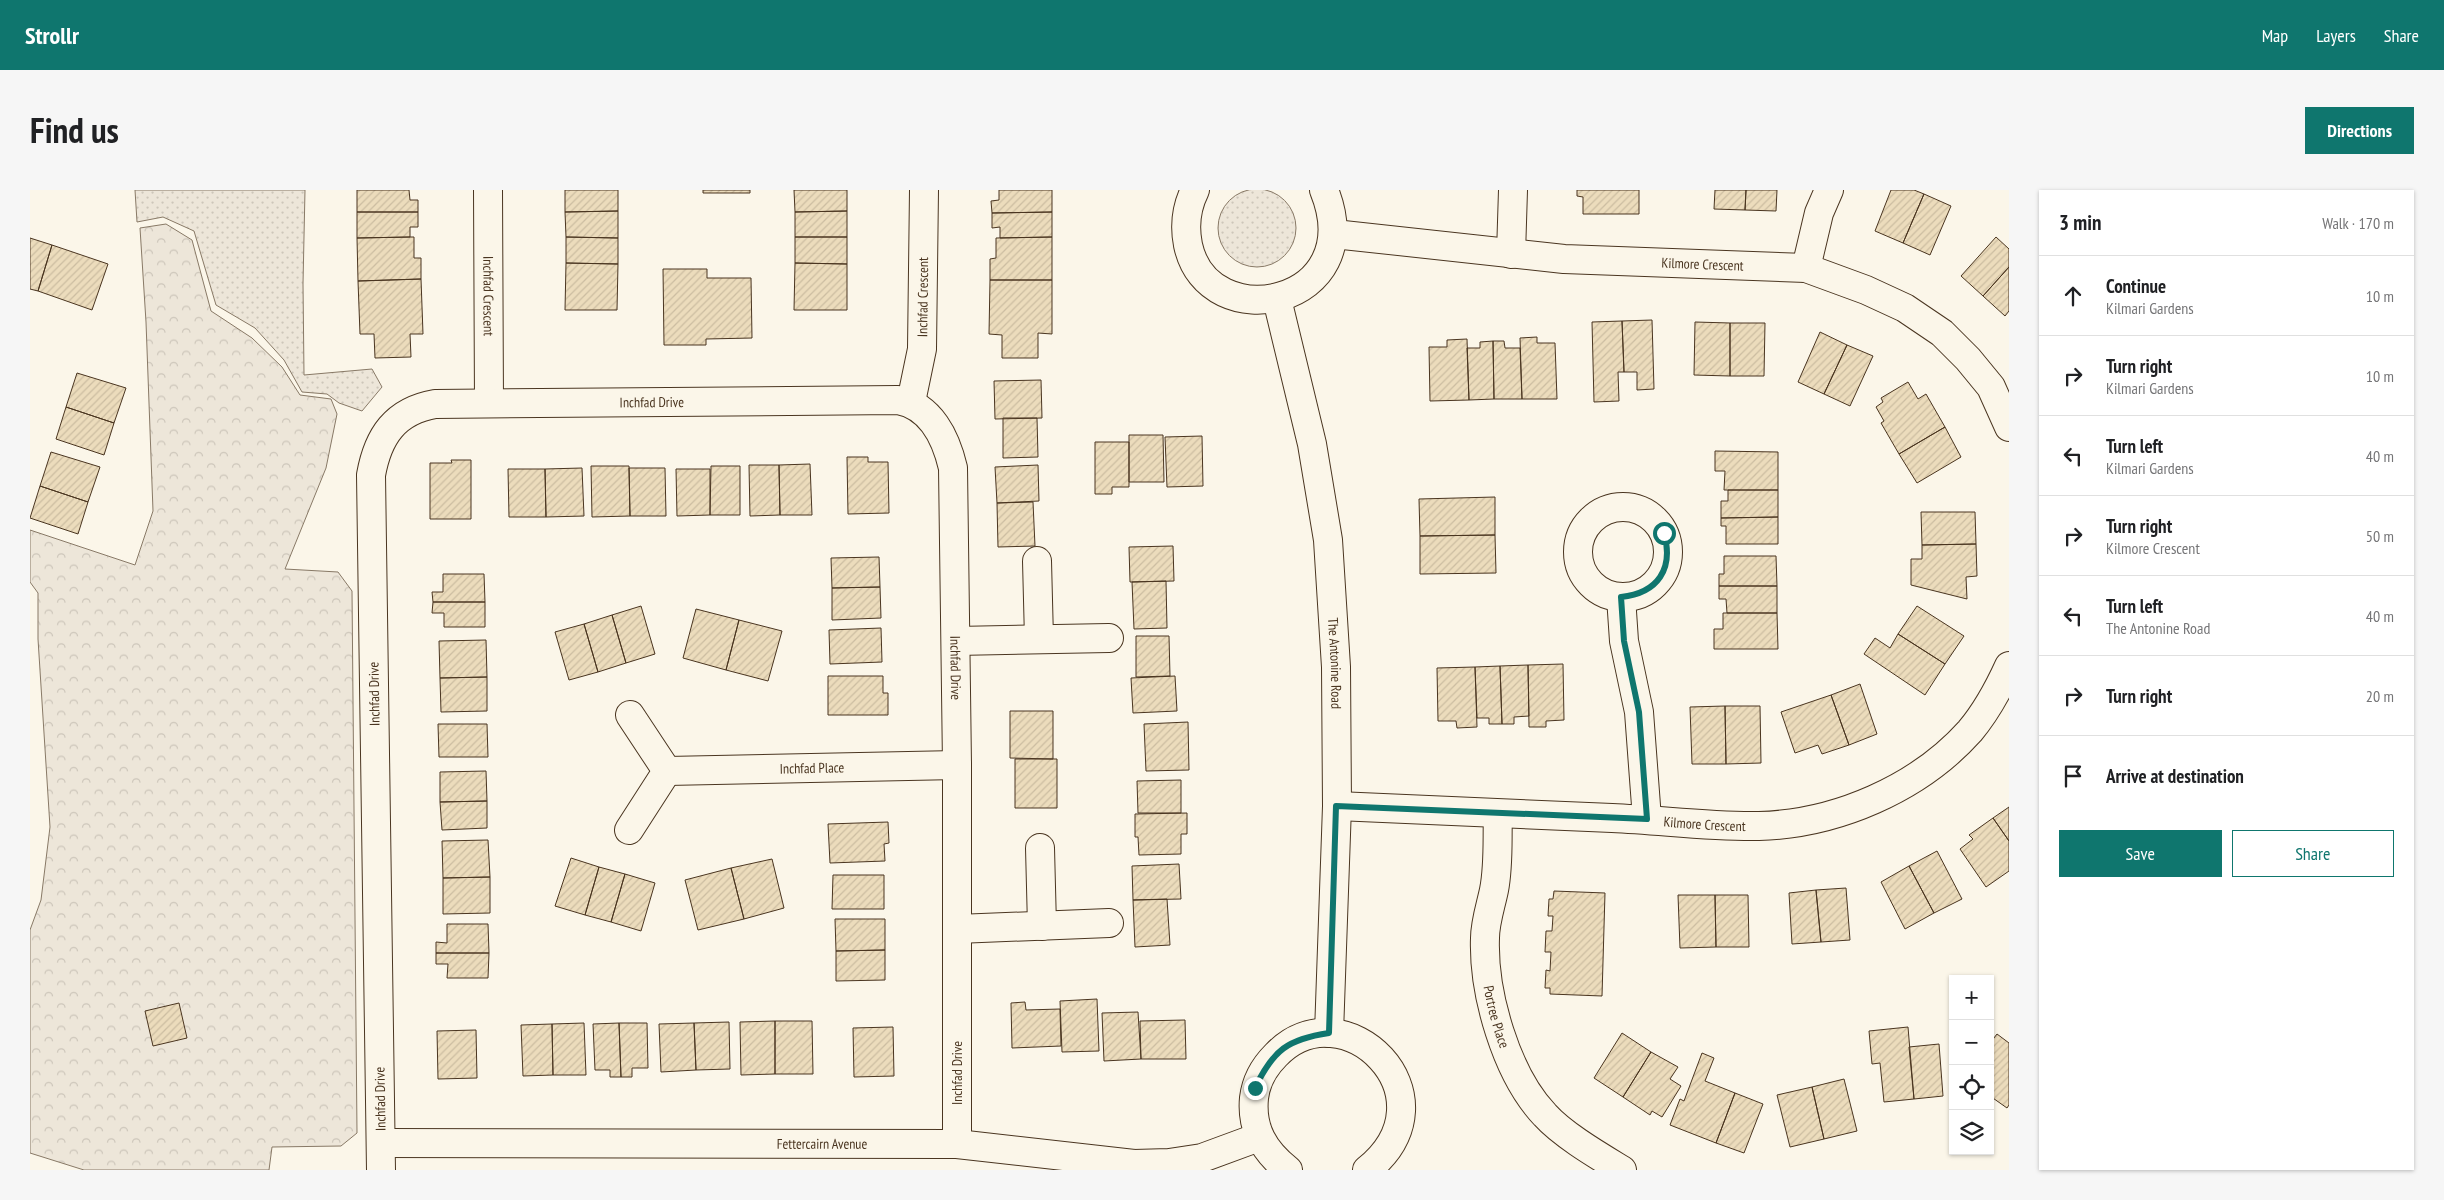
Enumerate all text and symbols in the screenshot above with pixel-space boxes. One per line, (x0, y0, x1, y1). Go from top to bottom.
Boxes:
text: Strollr (25, 20, 79, 51)
text: Map (2262, 24, 2288, 47)
text: Layers (2316, 24, 2356, 47)
text: Share (2384, 24, 2419, 47)
text: Find us (30, 107, 119, 153)
button: Directions (2305, 107, 2414, 154)
text: 3 min (2059, 209, 2101, 236)
text: Walk · 170 m (2322, 213, 2394, 233)
street label: Kilmore Crescent (1661, 254, 1744, 275)
street label: Inchfad Crescent (479, 256, 498, 336)
street label: Inchfad Crescent (913, 257, 932, 337)
text: Continue (2106, 274, 2166, 298)
icon: ahead (2059, 282, 2087, 310)
text: 10 m (2366, 286, 2394, 306)
text: Kilmari Gardens (2106, 298, 2194, 318)
text: Turn right (2106, 354, 2172, 378)
icon: right (2059, 362, 2087, 390)
text: 10 m (2366, 366, 2394, 386)
text: Kilmari Gardens (2106, 378, 2194, 398)
street label: Inchfad Drive (620, 393, 684, 411)
text: Turn left (2106, 434, 2163, 458)
icon: left (2059, 442, 2087, 470)
text: 40 m (2366, 446, 2394, 466)
text: Kilmari Gardens (2106, 458, 2194, 478)
text: Turn right (2106, 514, 2172, 538)
route start (1653, 522, 1676, 545)
icon: right (2059, 522, 2087, 550)
text: 50 m (2366, 526, 2394, 546)
text: Kilmore Crescent (2106, 538, 2200, 558)
text: Turn left (2106, 594, 2163, 618)
icon: left (2059, 602, 2087, 630)
text: 40 m (2366, 606, 2394, 626)
street label: The Antonine Road (1324, 617, 1345, 709)
text: The Antonine Road (2106, 618, 2210, 638)
street label: Inchfad Drive (946, 636, 965, 700)
street label: Inchfad Drive (364, 662, 384, 726)
icon: right (2059, 682, 2087, 710)
text: Turn right (2106, 684, 2172, 708)
text: 20 m (2366, 686, 2394, 706)
street label: Inchfad Place (780, 758, 845, 778)
icon: arrive (2059, 762, 2087, 790)
text: Arrive at destination (2106, 764, 2244, 788)
street label: Kilmore Crescent (1663, 812, 1746, 835)
button: Save (2059, 830, 2222, 877)
button: Share (2232, 830, 2394, 877)
map controls (1949, 975, 1994, 1155)
button: + (1949, 975, 1994, 1020)
street label: Portree Place (1480, 984, 1514, 1051)
button: − (1949, 1020, 1994, 1065)
street label: Inchfad Drive (948, 1041, 966, 1105)
button: locate (1949, 1065, 1994, 1110)
street label: Inchfad Drive (370, 1067, 390, 1131)
route end (1244, 1077, 1267, 1100)
button: layers (1949, 1110, 1994, 1155)
street label: Fettercairn Avenue (777, 1135, 867, 1153)

